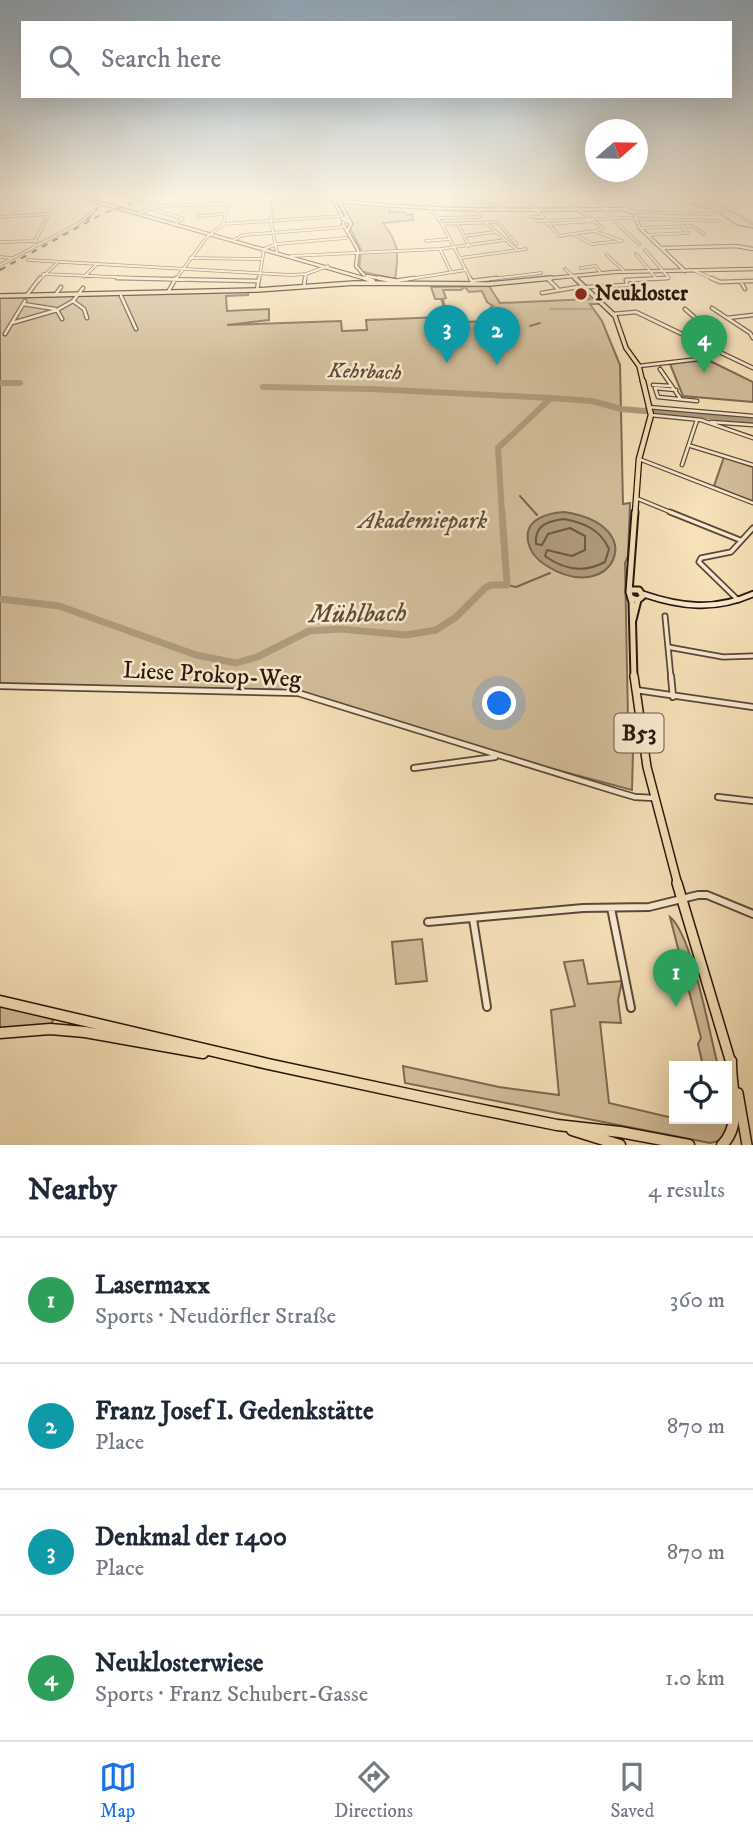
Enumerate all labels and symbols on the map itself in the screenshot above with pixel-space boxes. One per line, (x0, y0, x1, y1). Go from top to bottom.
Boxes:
north arrow (585, 119, 648, 182)
place label: Neukloster (595, 281, 689, 307)
marker: Neukloster (573, 286, 589, 302)
pin: 3 (424, 305, 470, 363)
pin: 2 (474, 307, 520, 365)
pin: 4 (681, 315, 727, 373)
water label: Kehrbach (327, 358, 402, 386)
park label: Akademiepark (356, 506, 487, 536)
water label: Mühlbach (307, 597, 407, 631)
street label: Liese Prokop-Weg (122, 655, 302, 695)
your location (482, 686, 516, 720)
road number: B53 (614, 713, 664, 752)
pin: 1 (653, 949, 699, 1007)

